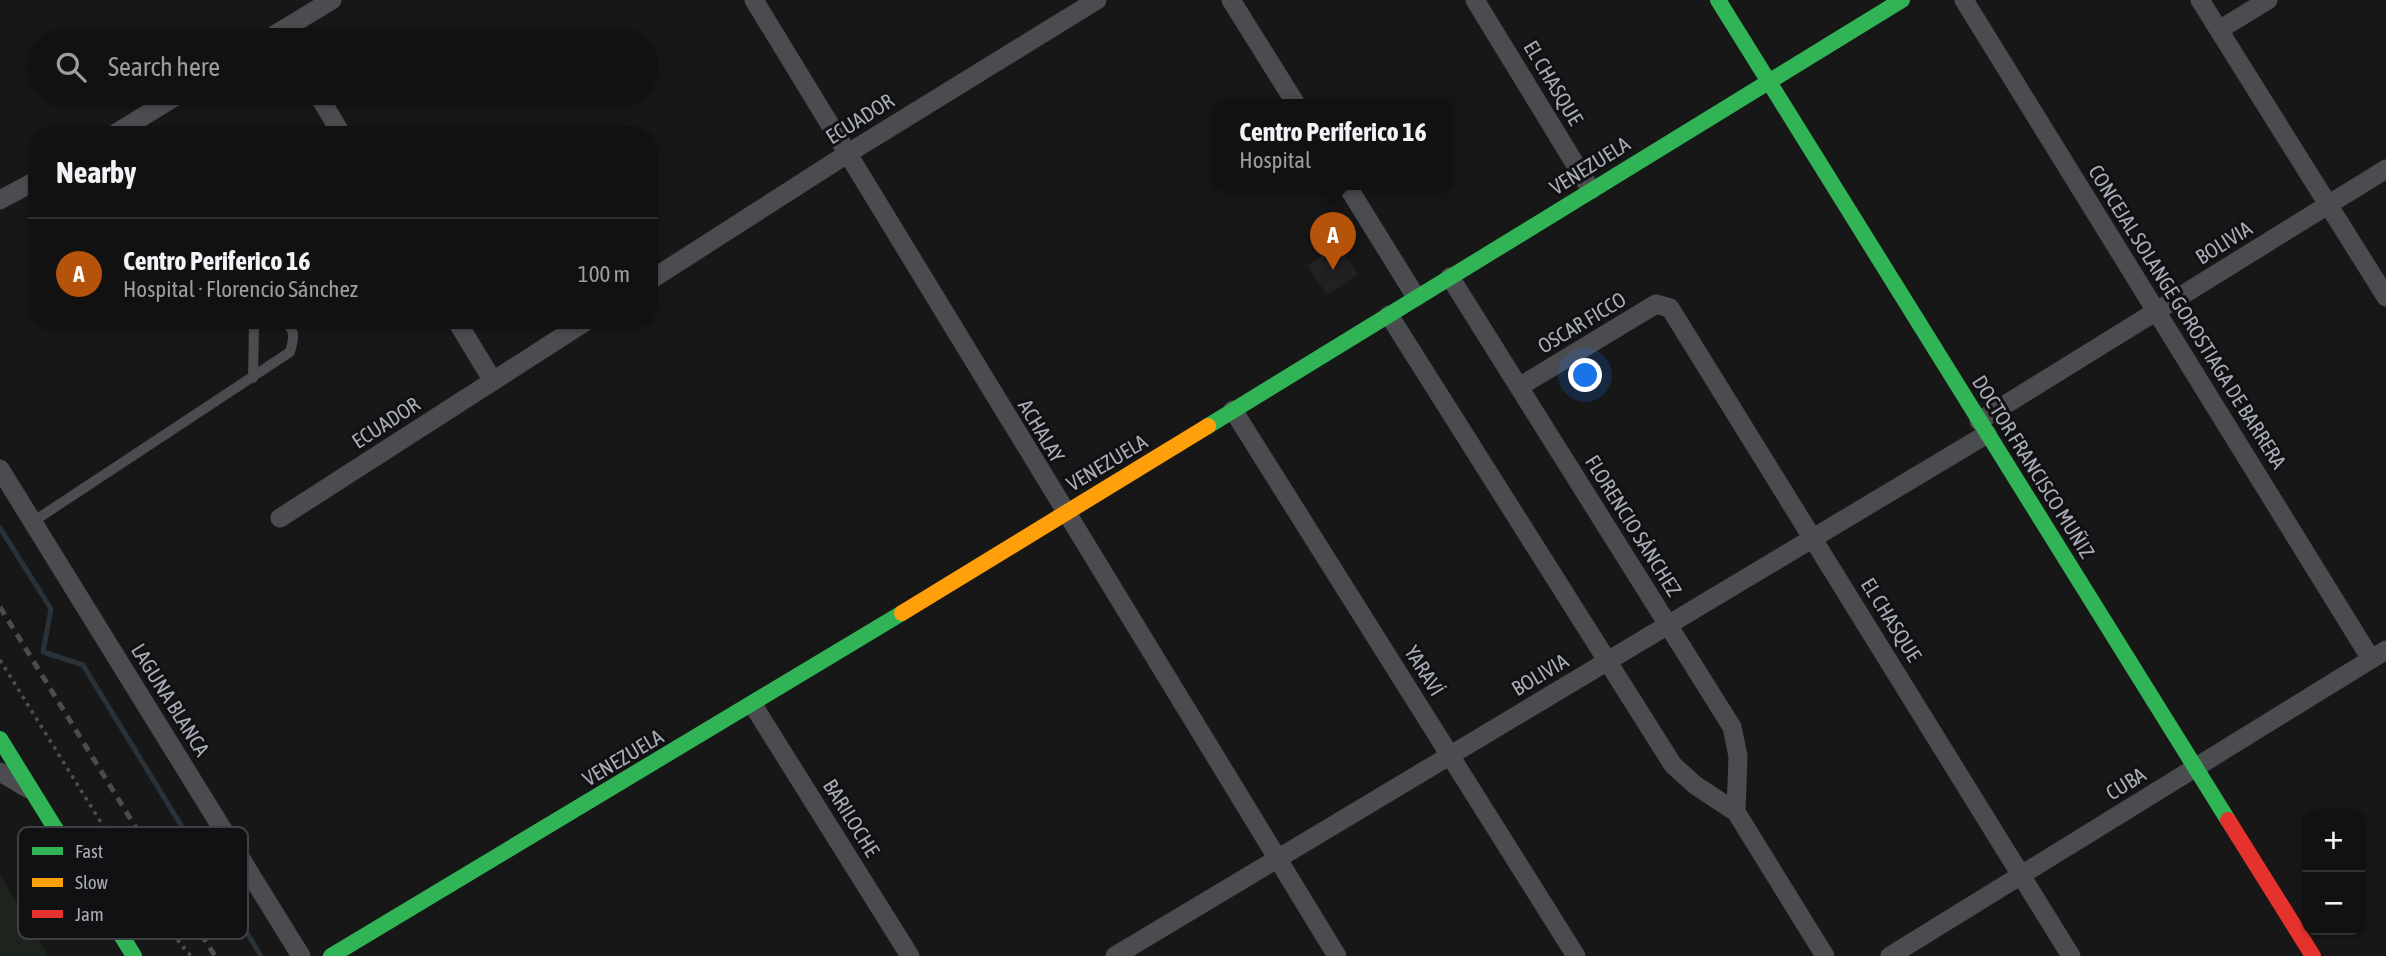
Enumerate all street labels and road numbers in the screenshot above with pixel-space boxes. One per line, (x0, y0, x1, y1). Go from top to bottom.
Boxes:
street label: EL CHASQUE (1519, 36, 1588, 129)
street label: ECUADOR (821, 88, 898, 148)
street label: VENEZUELA (1545, 131, 1634, 199)
street label: CONCEJAL SOLANGE GOROSTIAGA DE BARRERA (2084, 160, 2292, 473)
street label: BOLIVIA (2191, 215, 2257, 269)
street label: OSCAR FICCO (1533, 287, 1630, 358)
street label: DOCTOR FRANCISCO MUÑIZ (1968, 371, 2100, 562)
street label: ECUADOR (347, 391, 424, 453)
street label: ACHALAY (1014, 395, 1070, 467)
street label: VENEZUELA (1062, 428, 1152, 496)
street label: FLORENCIO SÁNCHEZ (1581, 451, 1687, 600)
street label: EL CHASQUE (1857, 573, 1927, 666)
street label: LAGUNA BLANCA (127, 639, 215, 761)
street label: YARAVÍ (1400, 641, 1449, 700)
street label: BOLIVIA (1507, 648, 1573, 700)
street label: VENEZUELA (578, 723, 668, 791)
street label: CUBA (2101, 761, 2150, 804)
street label: BARILOCHE (819, 774, 885, 861)

